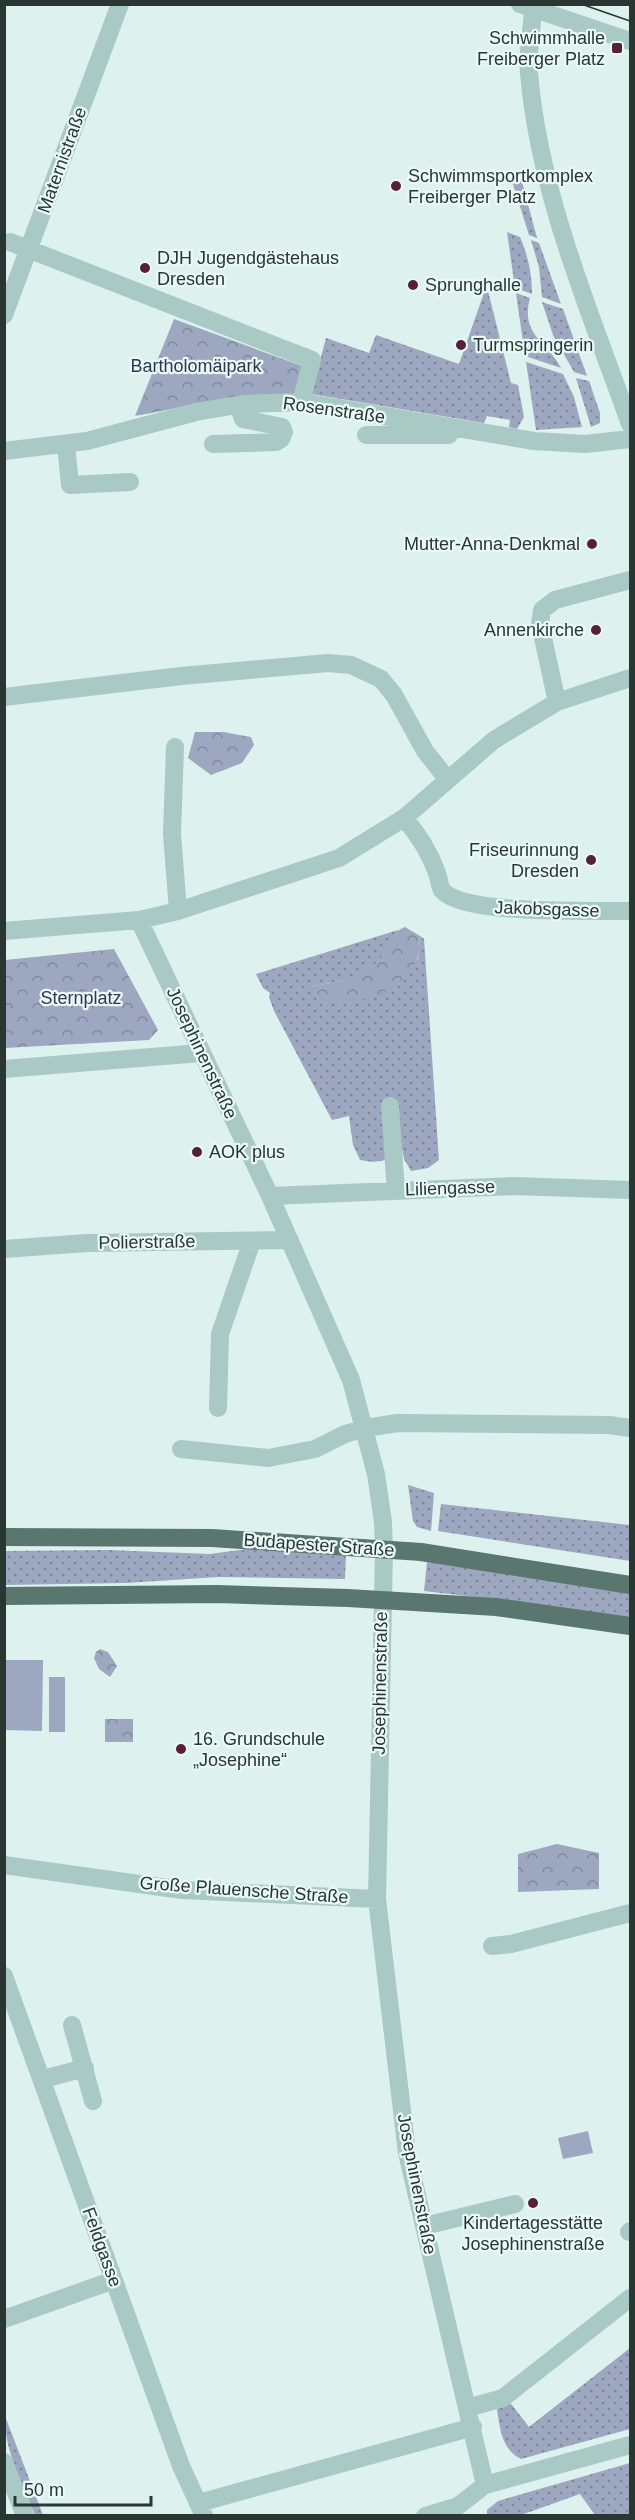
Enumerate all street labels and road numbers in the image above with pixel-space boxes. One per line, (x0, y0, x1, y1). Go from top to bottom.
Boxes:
street label: Maternistraße (34, 104, 90, 216)
street label: Rosenstraße (282, 393, 386, 427)
street label: Jakobsgasse (494, 897, 600, 921)
street label: Josephinenstraße (163, 984, 241, 1122)
street label: Liliengasse (405, 1176, 495, 1200)
street label: Polierstraße (98, 1231, 196, 1253)
street label: Budapester Straße (243, 1530, 395, 1560)
street label: Josephinenstraße (369, 1611, 391, 1755)
street label: Große Plauensche Straße (139, 1873, 349, 1907)
street label: Josephinenstraße (394, 2112, 440, 2256)
street label: Feldgasse (78, 2205, 126, 2289)

